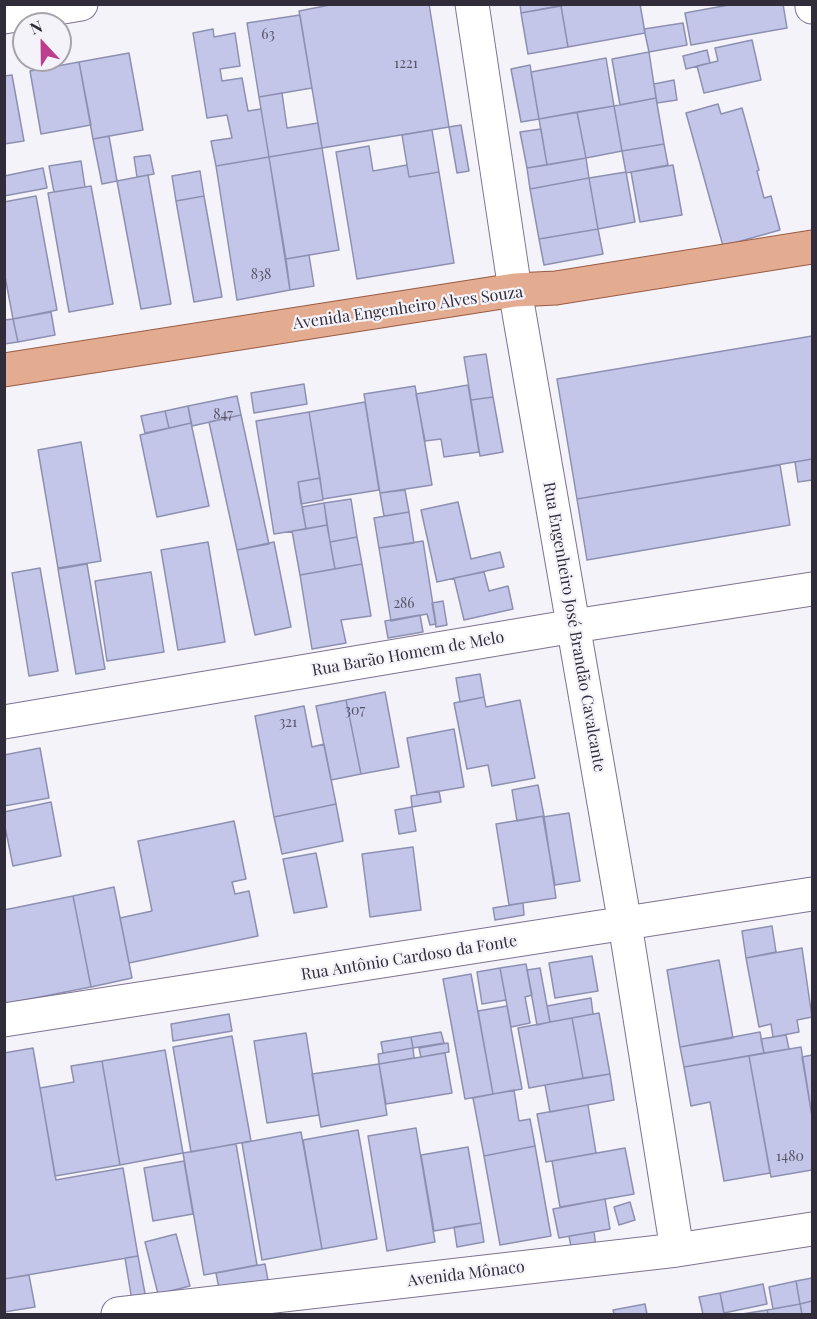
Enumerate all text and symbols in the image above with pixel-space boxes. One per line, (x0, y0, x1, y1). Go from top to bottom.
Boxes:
north arrow (12, 12, 72, 72)
text: N (27, 15, 45, 39)
house number: 63 (261, 27, 275, 43)
house number: 1221 (394, 56, 418, 72)
house number: 838 (251, 267, 271, 283)
street label: Avenida Engenheiro Alves Souza (292, 282, 524, 334)
house number: 847 (213, 407, 233, 423)
street label: Rua Engenheiro José Brandão Cavalcante (539, 481, 609, 773)
house number: 286 (393, 596, 415, 612)
street label: Rua Barão Homem de Melo (310, 628, 506, 680)
house number: 307 (345, 703, 365, 719)
house number: 321 (279, 715, 297, 731)
street label: Rua Antônio Cardoso da Fonte (300, 931, 518, 985)
house number: 1480 (776, 1149, 804, 1165)
street label: Avenida Mônaco (406, 1257, 526, 1291)

